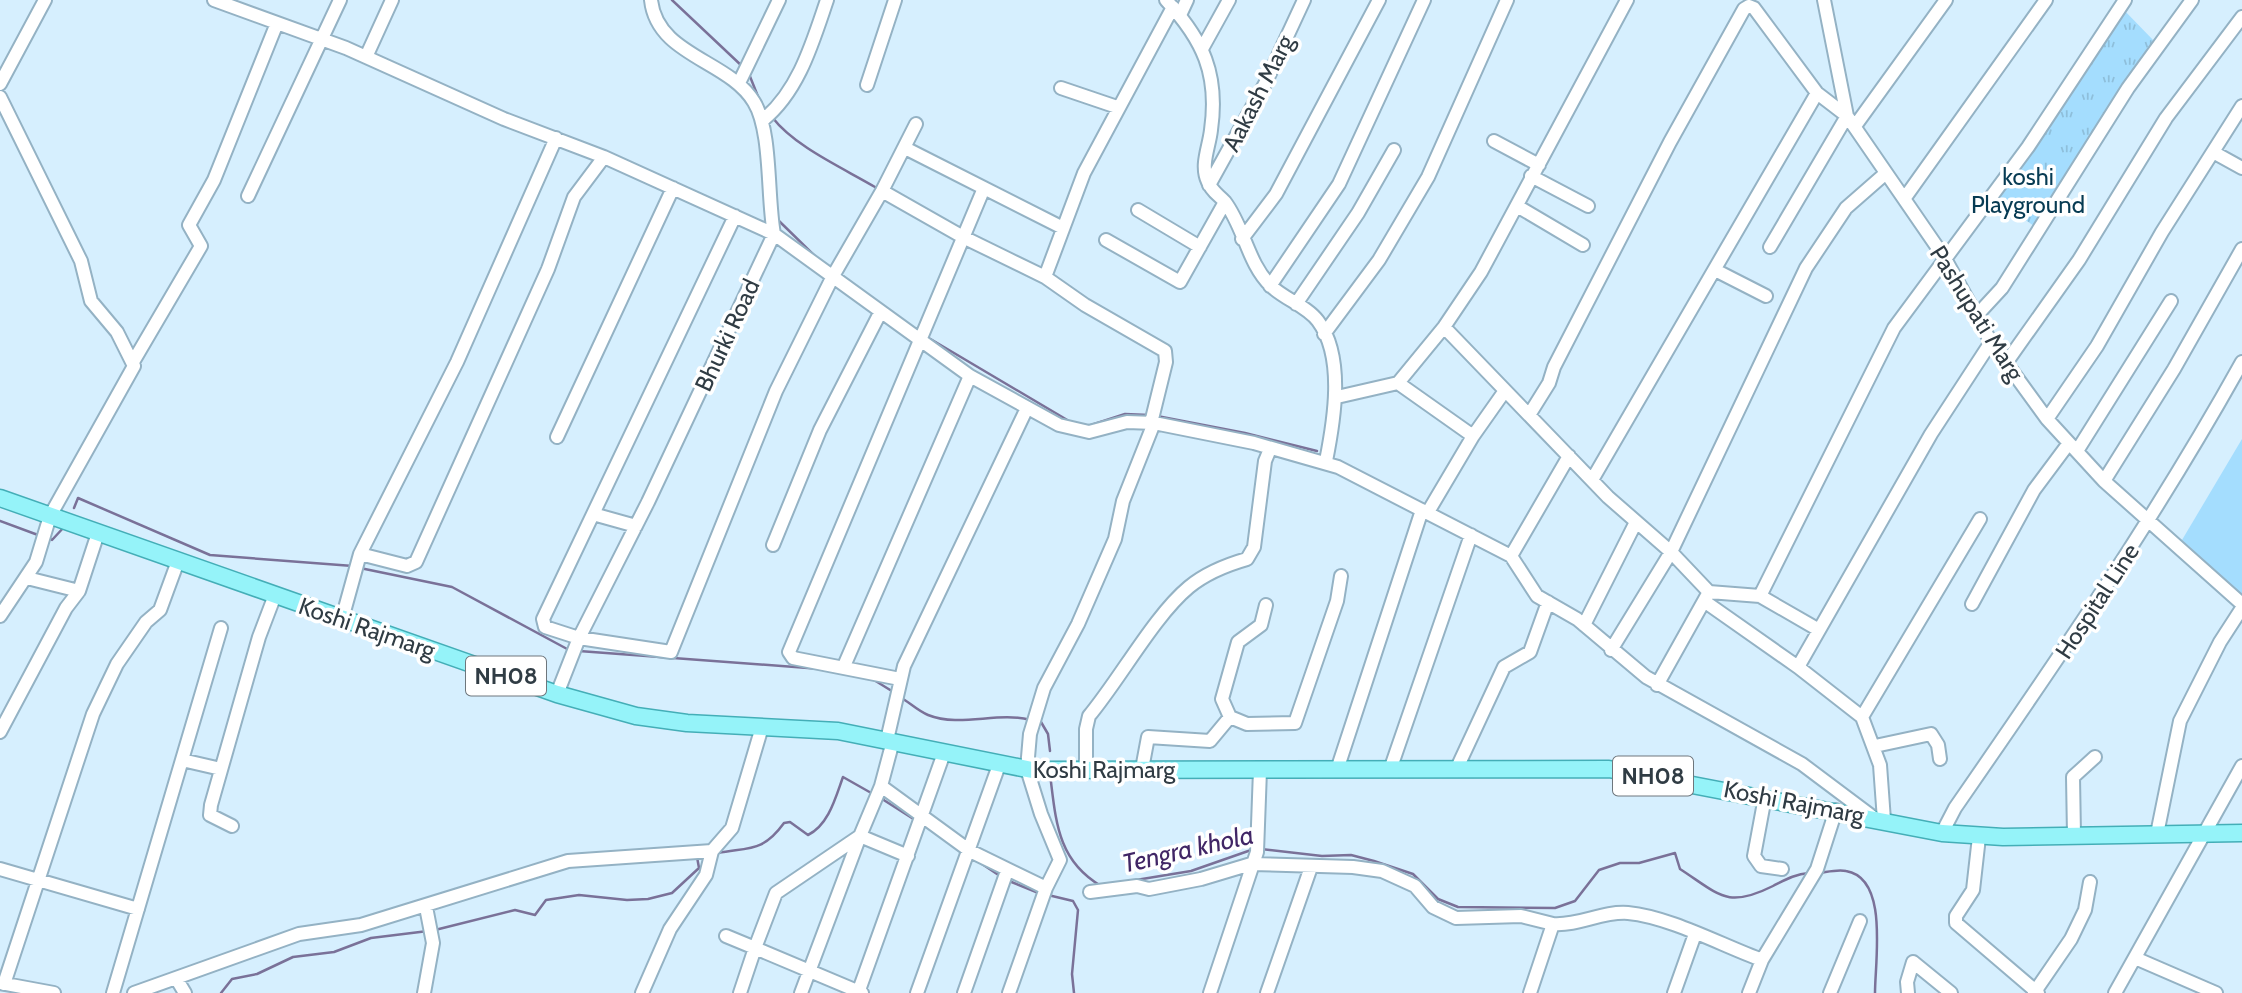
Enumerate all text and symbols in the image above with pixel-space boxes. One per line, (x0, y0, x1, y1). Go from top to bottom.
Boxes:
street label: Aakash Marg (1216, 29, 1300, 156)
park label: koshi Playground (1971, 162, 2085, 219)
street label: Pashupati Marg (1924, 240, 2031, 387)
street label: Bhurki Road (688, 274, 766, 396)
street label: Hospital Line (2049, 538, 2145, 664)
street label: Koshi Rajmarg (295, 591, 440, 665)
road number: NH08 (466, 656, 546, 696)
street label: Koshi Rajmarg (1033, 755, 1176, 784)
road number: NH08 (1613, 756, 1693, 796)
street label: Koshi Rajmarg (1721, 774, 1868, 830)
water label: Tengra khola (1119, 818, 1257, 880)

